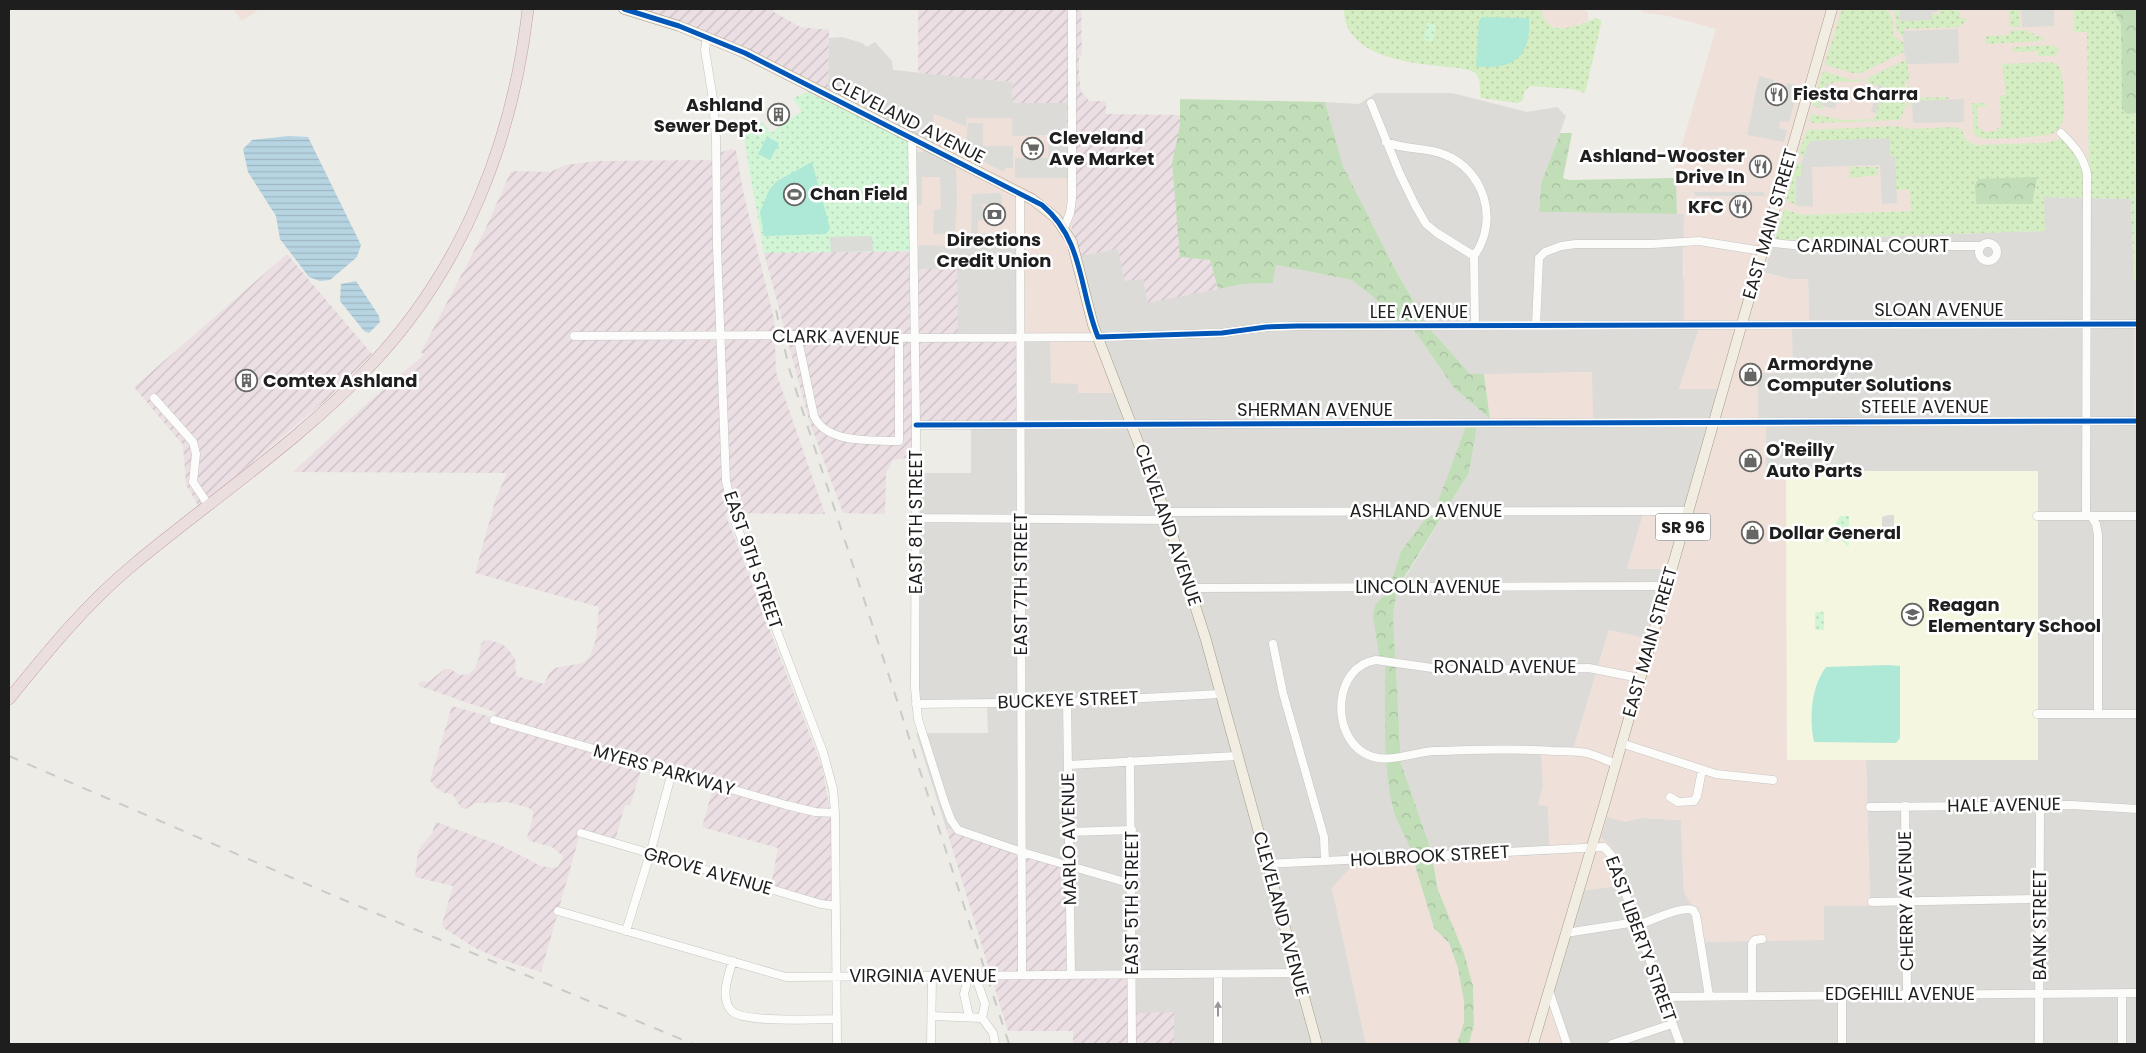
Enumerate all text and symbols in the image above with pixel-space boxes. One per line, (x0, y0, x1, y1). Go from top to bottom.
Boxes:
street label: CLEVELAND AVENUE (827, 70, 990, 169)
place label: Fiesta Charra (1793, 81, 1918, 106)
restaurant icon: Fiesta Charra (1765, 82, 1789, 106)
place label: Ashland Sewer Dept. (654, 92, 763, 138)
building icon: Ashland Sewer Dept. (767, 103, 791, 127)
place label: Cleveland Ave Market (1049, 125, 1154, 171)
supermarket icon: Cleveland Ave Market (1021, 136, 1045, 160)
place label: Ashland-Wooster Drive In (1579, 143, 1745, 189)
street label: EAST MAIN STREET (1736, 145, 1803, 302)
restaurant icon: Ashland-Wooster Drive In (1749, 154, 1773, 178)
place label: Chan Field (810, 181, 908, 206)
sports icon: Chan Field (782, 182, 806, 206)
place label: KFC (1688, 194, 1724, 219)
restaurant icon: KFC (1728, 195, 1752, 219)
bank icon: Directions Credit Union (982, 203, 1006, 227)
place label: Directions Credit Union (937, 227, 1051, 273)
street label: CARDINAL COURT (1797, 233, 1949, 258)
street label: SLOAN AVENUE (1874, 297, 2004, 322)
street label: LEE AVENUE (1370, 299, 1468, 324)
street label: CLARK AVENUE (772, 323, 900, 350)
place label: Armordyne Computer Solutions (1767, 351, 1952, 397)
shop icon: Armordyne Computer Solutions (1739, 362, 1763, 386)
place label: Comtex Ashland (263, 368, 417, 393)
building icon: Comtex Ashland (235, 369, 259, 393)
street label: STEELE AVENUE (1861, 394, 1989, 419)
street label: SHERMAN AVENUE (1237, 397, 1393, 422)
place label: O'Reilly Auto Parts (1766, 437, 1863, 483)
street label: CLEVELAND AVENUE (1129, 440, 1208, 609)
shop icon: O'Reilly Auto Parts (1738, 448, 1762, 472)
street label: EAST 8TH STREET (903, 450, 928, 594)
street label: EAST 9TH STREET (718, 488, 789, 632)
street label: ASHLAND AVENUE (1350, 498, 1502, 523)
street label: EAST 7TH STREET (1008, 512, 1033, 655)
road number: SR 96 (1656, 514, 1710, 540)
place label: Dollar General (1769, 520, 1901, 545)
shop icon: Dollar General (1741, 521, 1765, 545)
street label: EAST MAIN STREET (1616, 563, 1683, 720)
street label: LINCOLN AVENUE (1355, 574, 1501, 599)
place label: Reagan Elementary School (1928, 592, 2101, 638)
school or university icon: Reagan Elementary School (1900, 603, 1924, 627)
street label: RONALD AVENUE (1434, 654, 1576, 679)
street label: BUCKEYE STREET (997, 685, 1139, 714)
street label: MYERS PARKWAY (590, 737, 738, 802)
street label: MARLO AVENUE (1055, 772, 1082, 906)
street label: HALE AVENUE (1947, 791, 2061, 818)
street label: CLEVELAND AVENUE (1247, 829, 1316, 999)
street label: EAST 5TH STREET (1119, 831, 1144, 975)
street label: CHERRY AVENUE (1892, 831, 1919, 971)
street label: HOLBROOK STREET (1350, 839, 1511, 872)
street label: GROVE AVENUE (641, 840, 775, 901)
street label: EAST LIBERTY STREET (1600, 853, 1683, 1025)
street label: BANK STREET (2027, 869, 2052, 980)
street label: VIRGINIA AVENUE (849, 963, 997, 988)
street label: EDGEHILL AVENUE (1825, 981, 1975, 1006)
one-way arrow (1214, 1001, 1222, 1017)

